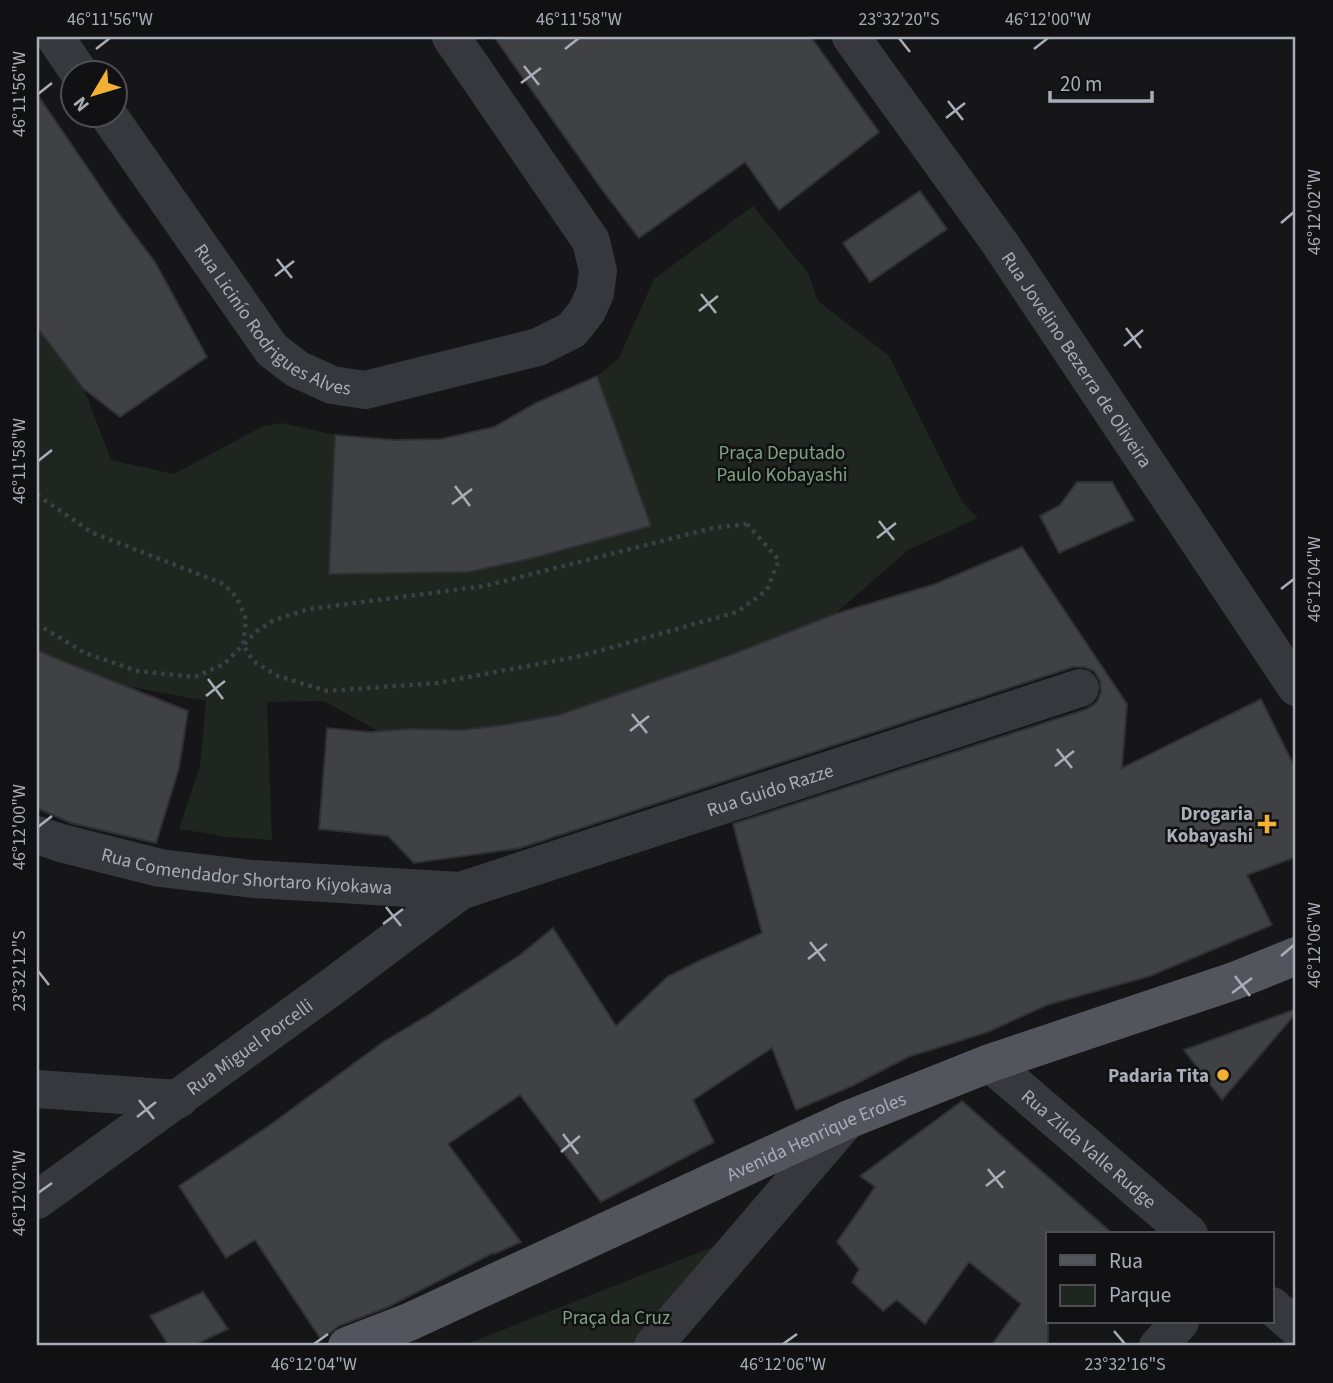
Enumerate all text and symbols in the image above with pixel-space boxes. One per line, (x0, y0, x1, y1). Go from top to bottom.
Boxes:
text: 46°11'56"W (67, 7, 153, 32)
text: 46°11'58"W (536, 7, 622, 32)
text: 23°32'20"S (858, 7, 940, 32)
text: 46°12'00"W (1005, 7, 1091, 32)
text: 46°11'56"W (7, 51, 32, 137)
north arrow (60, 60, 130, 130)
scale bar (1050, 60, 1151, 104)
text: 20 m (1060, 69, 1102, 99)
text: N (67, 90, 96, 117)
text: 46°12'02"W (1302, 169, 1327, 255)
street label: Rua Licinío Rodrigues Alves (187, 239, 353, 403)
street label: Rua Jovelino Bezerra de Oliveira (994, 247, 1158, 474)
text: 46°11'58"W (7, 418, 32, 504)
park label: Praça Deputado Paulo Kobayashi (717, 440, 847, 489)
text: 46°12'04"W (1302, 536, 1327, 622)
street label: Rua Guido Razze (704, 758, 837, 824)
text: 46°12'00"W (7, 784, 32, 870)
place label: Drogaria Kobayashi (1166, 801, 1253, 850)
marker: Drogaria Kobayashi (1259, 816, 1275, 832)
street label: Rua Comendador Shortaro Kiyokawa (98, 842, 393, 902)
text: 46°12'06"W (1302, 902, 1327, 988)
text: 23°32'12"S (7, 930, 32, 1012)
street label: Rua Miguel Porcelli (181, 993, 319, 1103)
place label: Padaria Tita (1108, 1063, 1209, 1090)
marker: Padaria Tita (1215, 1067, 1231, 1083)
street label: Rua Zilda Valle Rudge (1015, 1084, 1162, 1215)
street label: Avenida Henrique Eroles (722, 1086, 910, 1189)
text: 46°12'02"W (7, 1150, 32, 1236)
legend (1046, 1232, 1274, 1324)
text: Rua (1109, 1246, 1143, 1276)
text: Parque (1109, 1280, 1171, 1310)
park label: Praça da Cruz (562, 1305, 670, 1332)
text: 46°12'04"W (271, 1352, 357, 1377)
text: 46°12'06"W (740, 1352, 826, 1377)
text: 23°32'16"S (1084, 1352, 1166, 1377)

